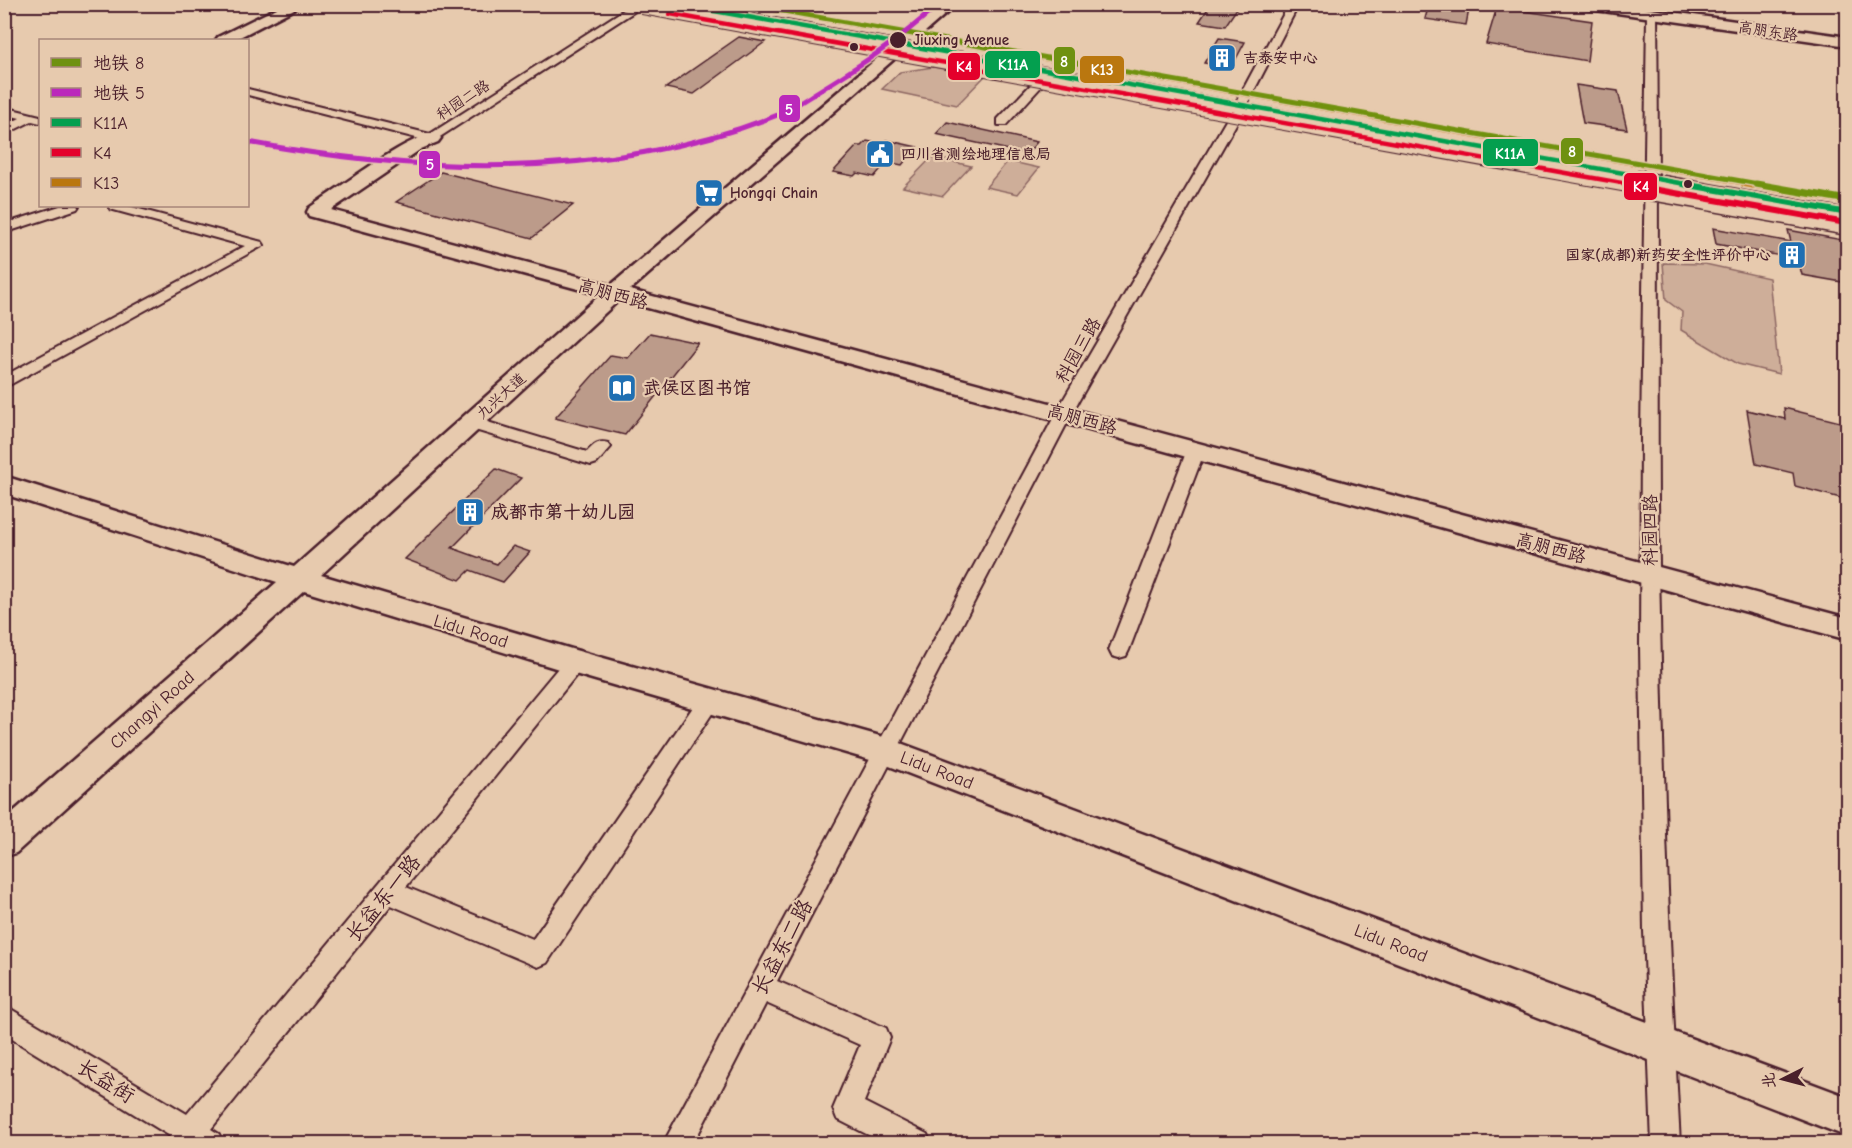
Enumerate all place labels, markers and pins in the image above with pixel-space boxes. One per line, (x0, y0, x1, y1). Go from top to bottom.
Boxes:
marker: Jiuxing Avenue (888, 30, 908, 50)
place label: Jiuxing Avenue (913, 31, 1009, 49)
unlabelled marker (848, 41, 860, 53)
building icon: 吉泰安中心 (1206, 42, 1238, 74)
place label: 吉泰安中心 (1243, 49, 1318, 67)
public building icon: 四川省测绘地理信息局 (864, 138, 896, 170)
place label: 四川省测绘地理信息局 (901, 145, 1051, 163)
supermarket icon: Hongqi Chain (693, 177, 725, 209)
unlabelled marker (1682, 178, 1694, 190)
place label: Hongqi Chain (730, 184, 818, 202)
building icon: 国家(成都)新药安全性评价中心 (1776, 239, 1808, 271)
place label: 国家(成都)新药安全性评价中心 (1565, 246, 1771, 264)
library icon: 武侯区图书馆 (606, 372, 638, 404)
place label: 武侯区图书馆 (643, 378, 751, 399)
building icon: 成都市第十幼儿园 (454, 496, 486, 528)
place label: 成都市第十幼儿园 (491, 502, 635, 523)

